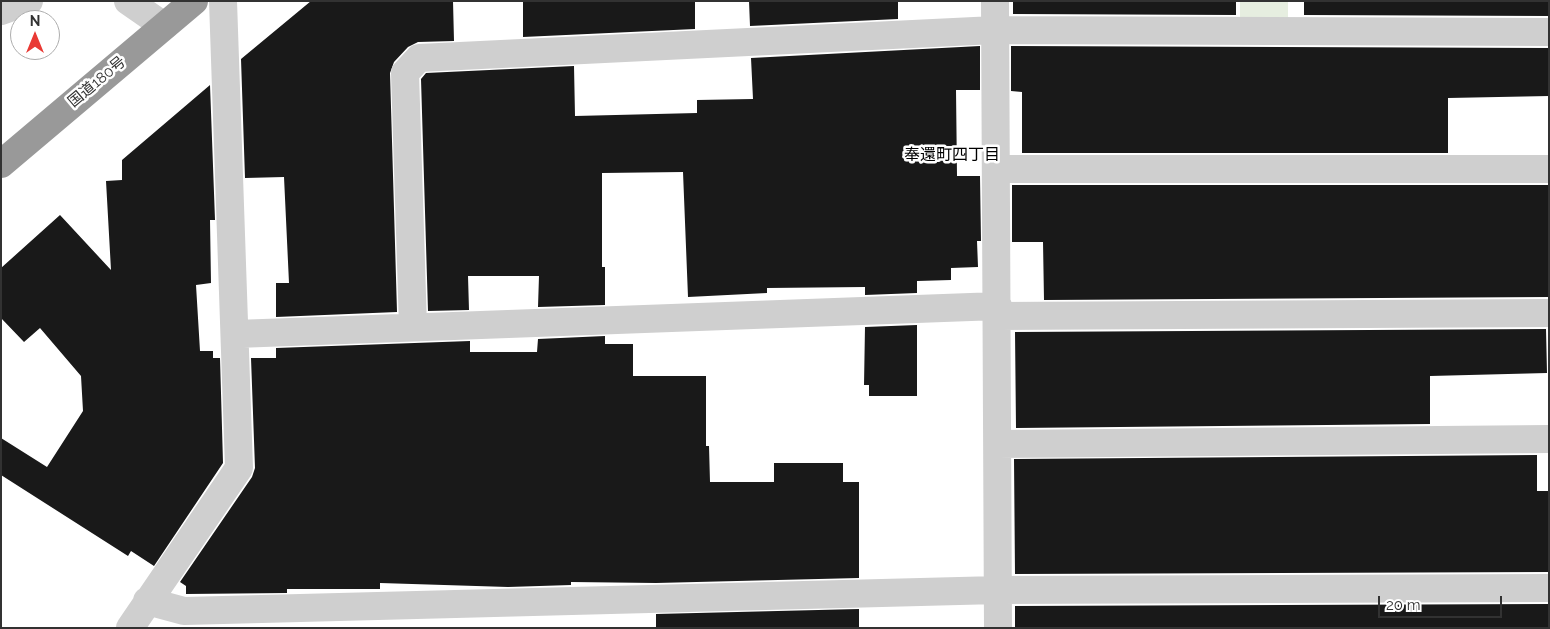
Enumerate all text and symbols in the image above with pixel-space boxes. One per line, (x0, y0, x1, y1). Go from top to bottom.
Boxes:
north arrow (10, 10, 60, 60)
text: N (30, 13, 40, 29)
street label: 国道180号 (65, 53, 129, 111)
district label: 奉還町四丁目 (904, 145, 1000, 165)
scale bar (1380, 586, 1504, 618)
text: 20 m (1386, 596, 1421, 614)

